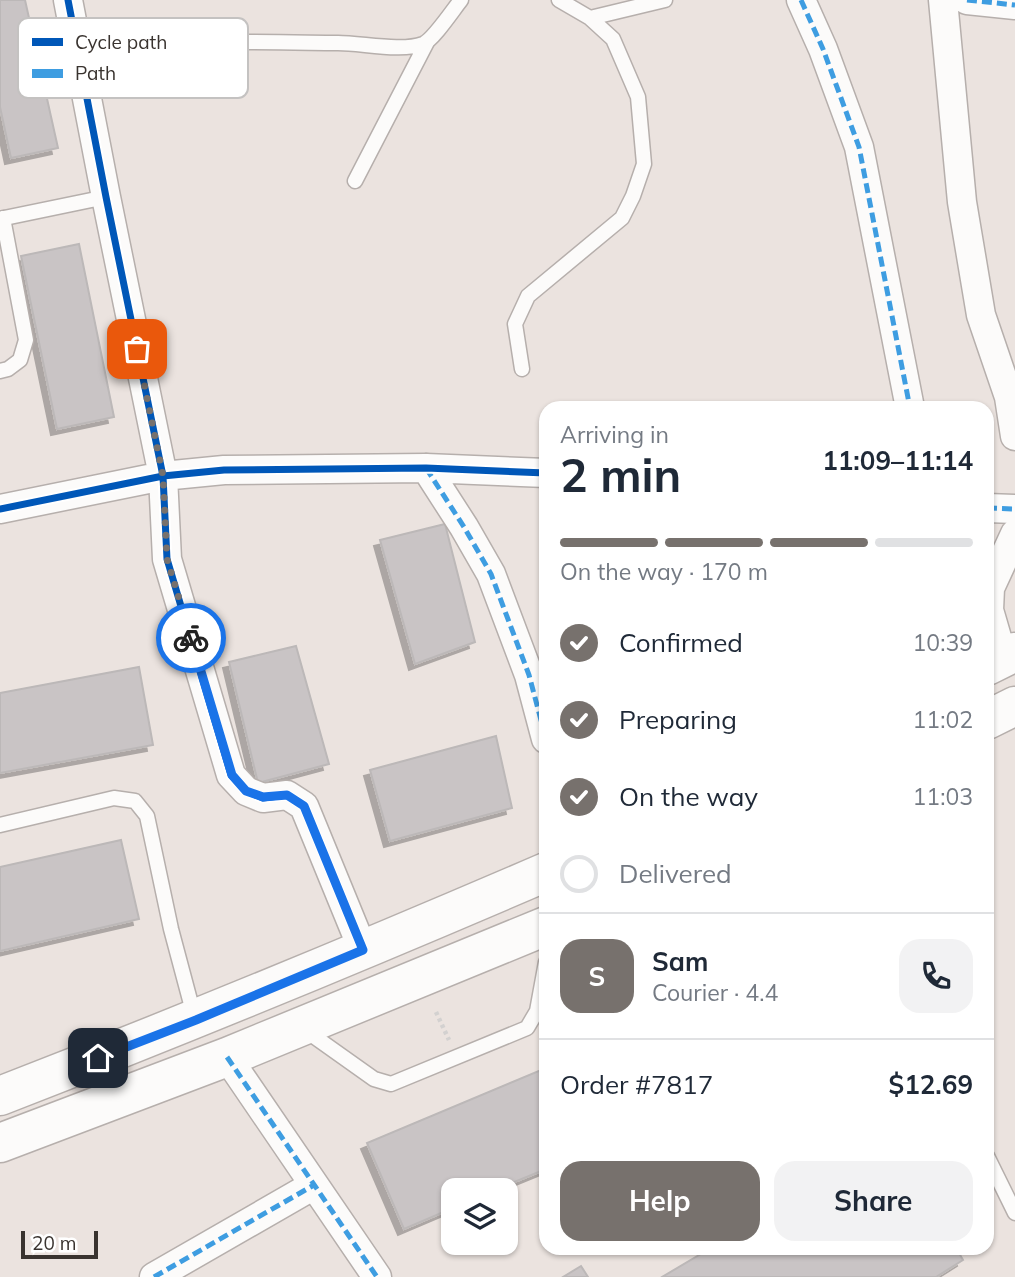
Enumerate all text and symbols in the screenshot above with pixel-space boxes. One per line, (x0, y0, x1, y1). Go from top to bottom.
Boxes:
legend (18, 18, 248, 98)
text: Cycle path (75, 30, 167, 54)
text: Path (75, 61, 116, 85)
pin (107, 319, 167, 379)
icon: bag (118, 330, 156, 368)
text: Arriving in (560, 420, 669, 449)
text: 11:09–11:14 (822, 444, 973, 477)
text: 2 min (560, 446, 681, 504)
text: On the way · 170 m (560, 557, 768, 586)
courier (156, 603, 226, 673)
icon: bike (172, 619, 210, 657)
icon: check (560, 624, 598, 662)
text: Confirmed (619, 626, 743, 659)
text: 10:39 (913, 628, 973, 657)
icon: check (560, 701, 598, 739)
text: Preparing (619, 703, 737, 736)
text: 11:02 (913, 705, 973, 734)
icon: check (560, 778, 598, 816)
text: On the way (619, 780, 758, 813)
text: 11:03 (913, 782, 973, 811)
text: Delivered (619, 857, 732, 890)
button: phone (899, 939, 973, 1013)
text: Sam (652, 945, 708, 978)
text: S (589, 960, 605, 993)
text: Courier · 4.4 (652, 978, 778, 1007)
pin (68, 1028, 128, 1088)
icon: home (79, 1039, 117, 1077)
text: Order #7817 (560, 1068, 713, 1101)
text: $12.69 (889, 1068, 973, 1101)
button: Help (560, 1161, 760, 1241)
button: Share (774, 1161, 973, 1241)
map controls (441, 1178, 518, 1255)
button: layers (441, 1178, 518, 1255)
scale bar (21, 1228, 98, 1260)
text: 20 m (32, 1231, 76, 1255)

